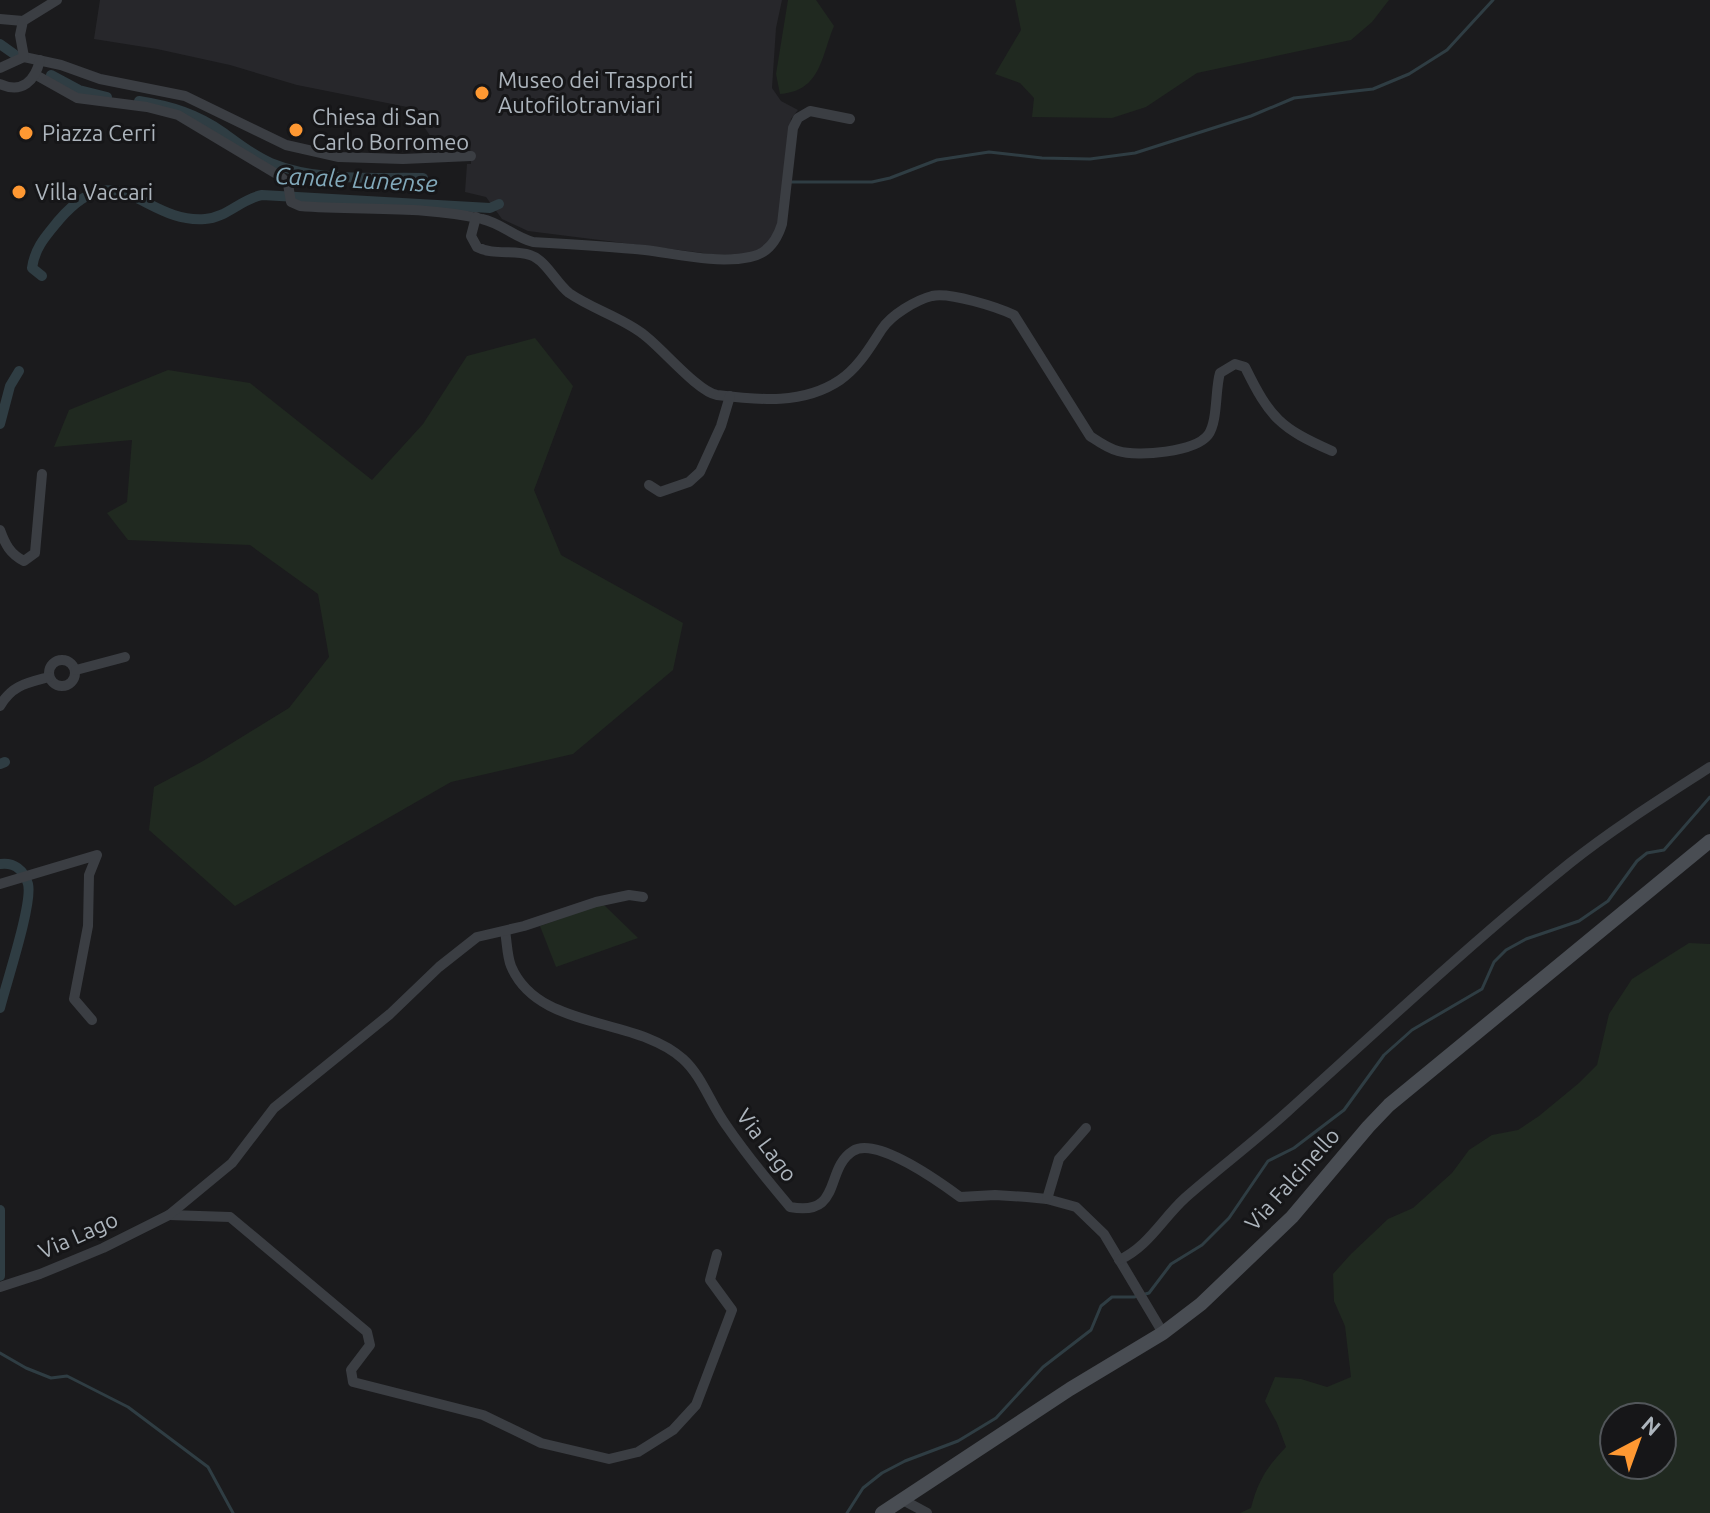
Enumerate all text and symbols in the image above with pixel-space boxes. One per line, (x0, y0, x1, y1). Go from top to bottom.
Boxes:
place label: Museo dei Trasporti Autofilotranviari (498, 67, 693, 117)
marker: Museo dei Trasporti Autofilotranviari (473, 84, 491, 102)
place label: Chiesa di San Carlo Borromeo (312, 104, 469, 154)
place label: Piazza Cerri (42, 120, 156, 145)
marker: Chiesa di San Carlo Borromeo (287, 121, 305, 139)
marker: Piazza Cerri (17, 124, 35, 142)
water label: Canale Lunense (274, 162, 438, 197)
place label: Villa Vaccari (35, 179, 153, 204)
marker: Villa Vaccari (10, 183, 28, 201)
street label: Via Lago (732, 1103, 803, 1186)
street label: Via Falcinello (1239, 1122, 1344, 1235)
street label: Via Lago (34, 1206, 121, 1263)
north arrow (1598, 1401, 1678, 1481)
text: N (1637, 1411, 1666, 1440)

